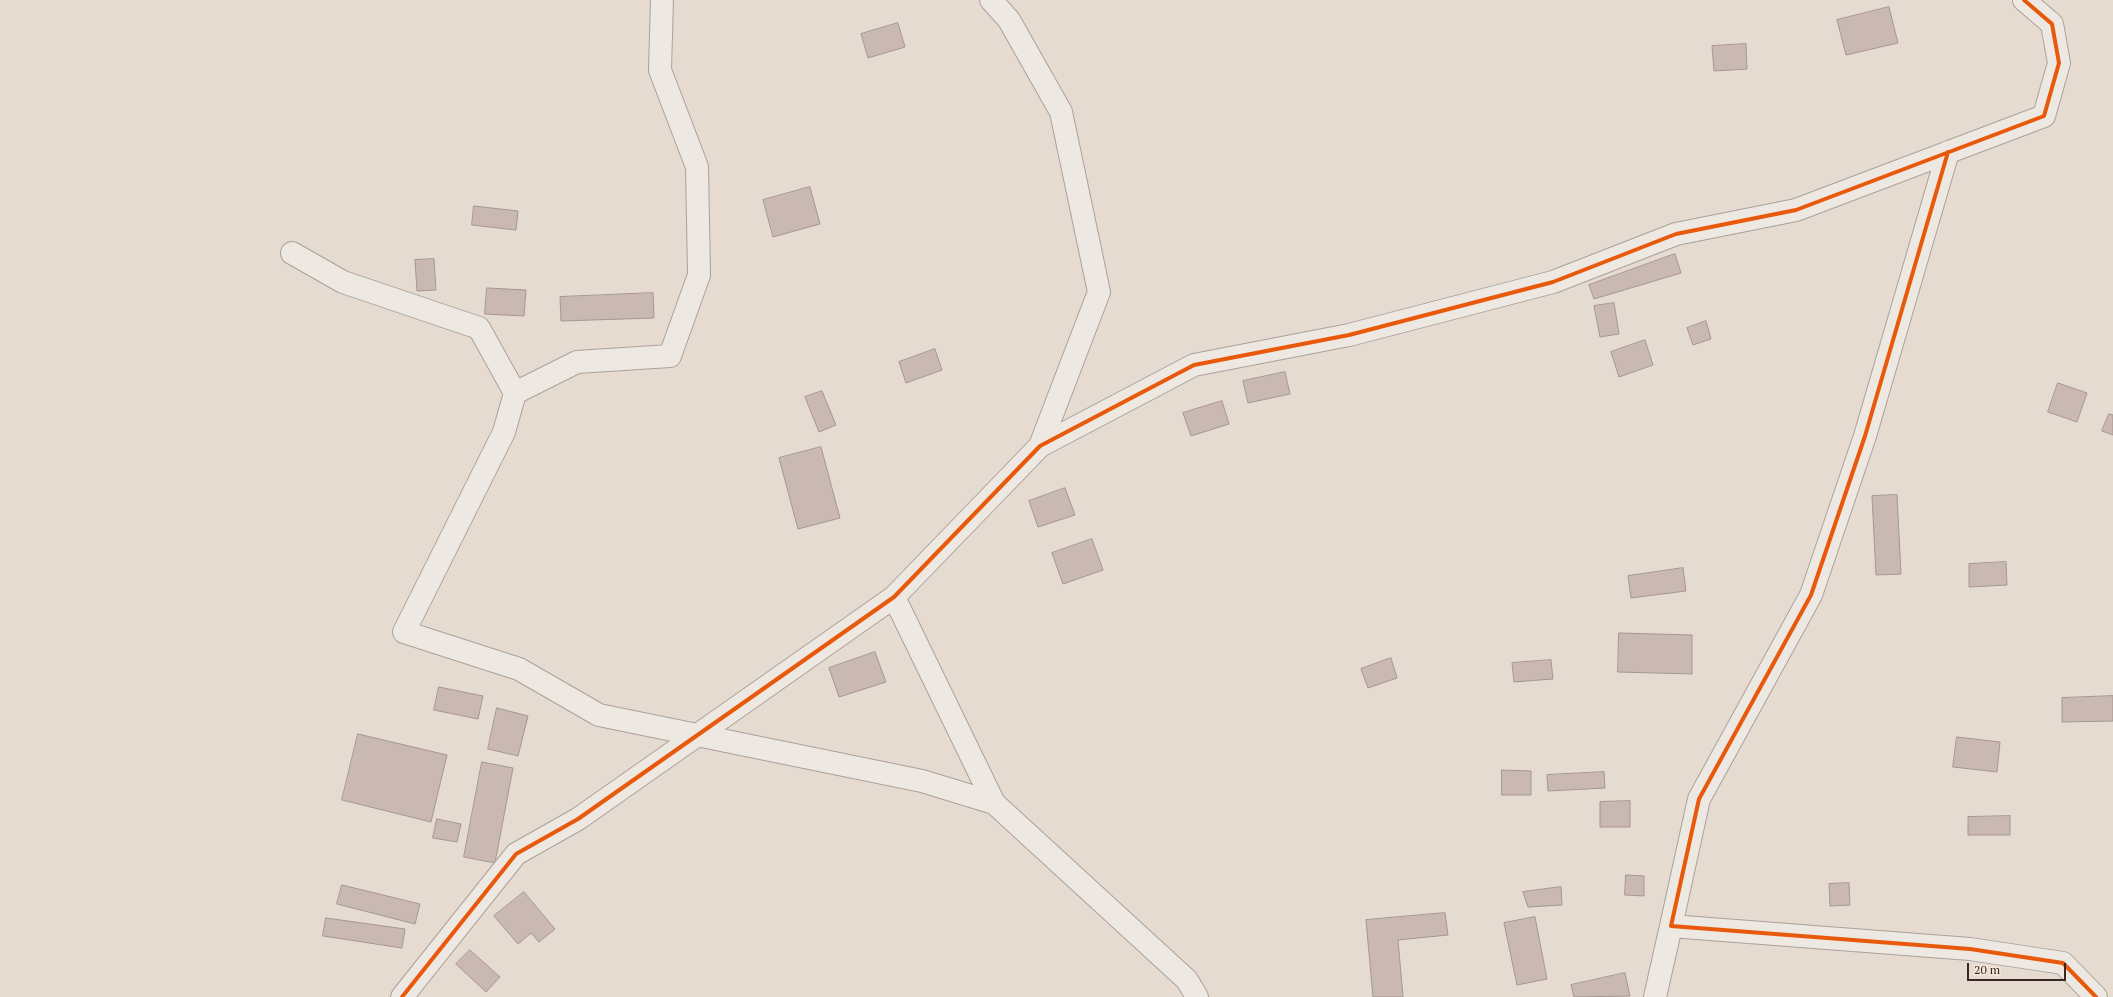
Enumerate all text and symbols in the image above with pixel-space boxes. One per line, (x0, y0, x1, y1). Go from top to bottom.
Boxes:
scale bar (1969, 955, 2068, 981)
text: 20 m (1974, 962, 2000, 977)

